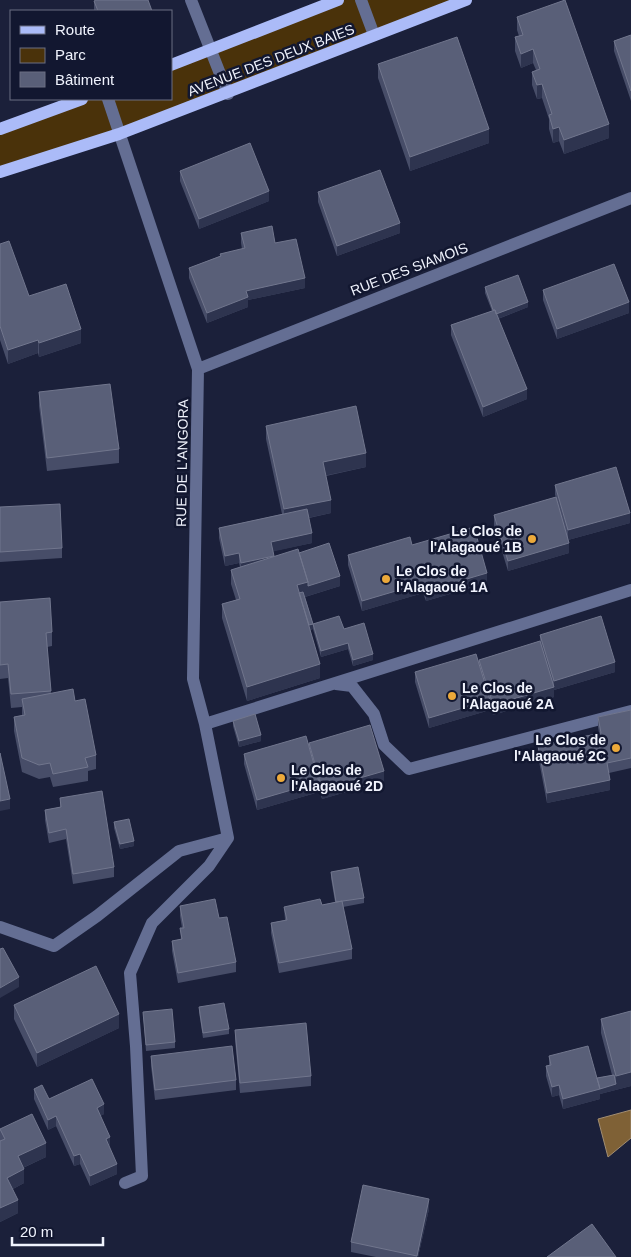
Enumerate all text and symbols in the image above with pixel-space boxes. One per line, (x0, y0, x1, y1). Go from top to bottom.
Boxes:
legend (10, 10, 172, 100)
text: Route (55, 21, 95, 38)
street label: AVENUE DES DEUX BAIES (185, 21, 357, 99)
text: Parc (55, 46, 86, 63)
text: Bâtiment (55, 71, 115, 88)
street label: RUE DES SIAMOIS (348, 239, 470, 299)
street label: RUE DE L'ANGORA (173, 398, 191, 527)
place label: Le Clos de l'Alagaoué 1B (430, 523, 522, 555)
marker: Le Clos de l'Alagaoué 1B (526, 533, 538, 545)
place label: Le Clos de l'Alagaoué 1A (396, 563, 488, 595)
marker: Le Clos de l'Alagaoué 1A (380, 573, 392, 585)
place label: Le Clos de l'Alagaoué 2A (462, 680, 554, 712)
marker: Le Clos de l'Alagaoué 2A (446, 690, 458, 702)
place label: Le Clos de l'Alagaoué 2C (514, 732, 606, 764)
marker: Le Clos de l'Alagaoué 2C (610, 742, 622, 754)
place label: Le Clos de l'Alagaoué 2D (291, 762, 383, 794)
marker: Le Clos de l'Alagaoué 2D (275, 772, 287, 784)
scale bar (12, 1214, 104, 1246)
text: 20 m (20, 1223, 53, 1240)

